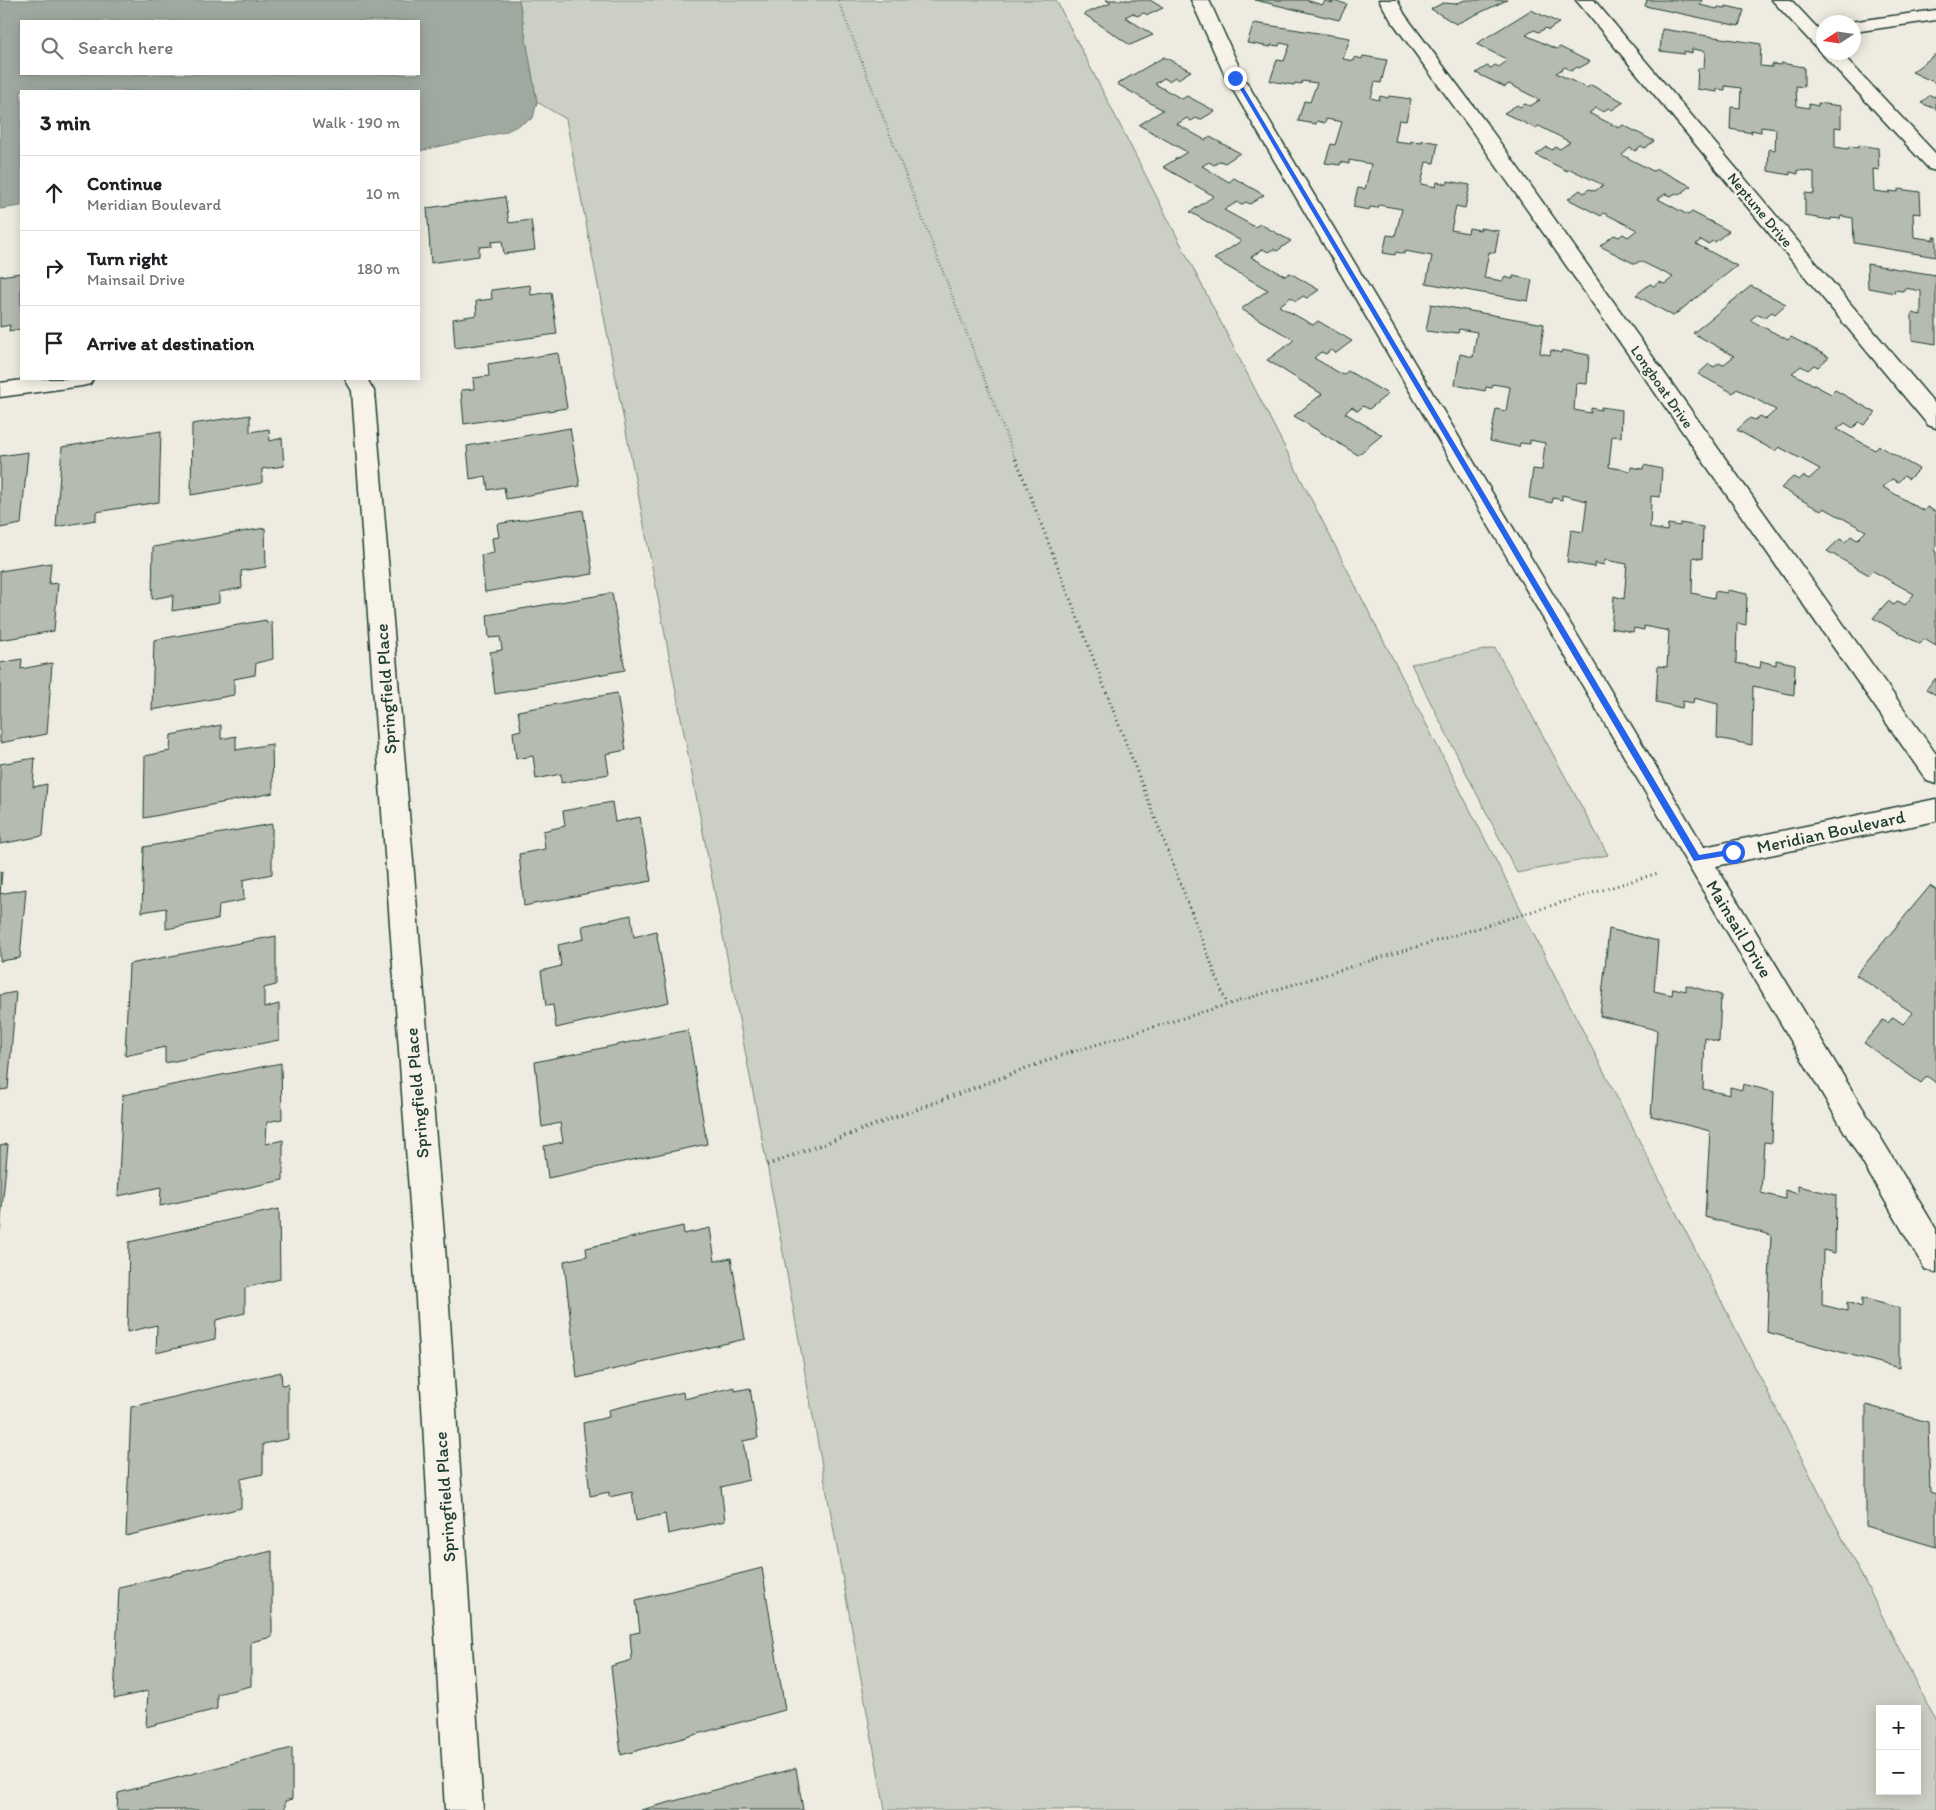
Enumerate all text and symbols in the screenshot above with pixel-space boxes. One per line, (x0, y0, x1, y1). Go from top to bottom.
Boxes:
north arrow (1816, 15, 1861, 60)
search box (20, 20, 420, 75)
icon: search (38, 34, 66, 62)
text: Search here (78, 36, 173, 59)
route end (1224, 67, 1247, 90)
text: 3 min (40, 110, 90, 135)
text: Walk · 190 m (312, 113, 400, 132)
street label: Neptune Drive (1724, 169, 1796, 251)
text: Continue (87, 172, 162, 195)
icon: ahead (40, 179, 68, 207)
text: 10 m (366, 184, 400, 203)
text: Meridian Boulevard (87, 195, 221, 214)
text: Turn right (87, 247, 168, 270)
icon: right (40, 254, 68, 282)
text: 180 m (357, 259, 400, 278)
text: Mainsail Drive (87, 270, 185, 289)
icon: arrive (40, 329, 68, 357)
text: Arrive at destination (87, 332, 254, 355)
street label: Longboat Drive (1627, 342, 1697, 432)
street label: Springfield Place (370, 623, 402, 755)
street label: Meridian Boulevard (1755, 806, 1907, 858)
route start (1722, 841, 1745, 864)
street label: Mainsail Drive (1701, 876, 1777, 982)
street label: Springfield Place (400, 1027, 434, 1159)
street label: Springfield Place (429, 1431, 461, 1563)
map controls (1876, 1705, 1921, 1795)
button: + (1876, 1705, 1921, 1750)
button: − (1876, 1750, 1921, 1795)

